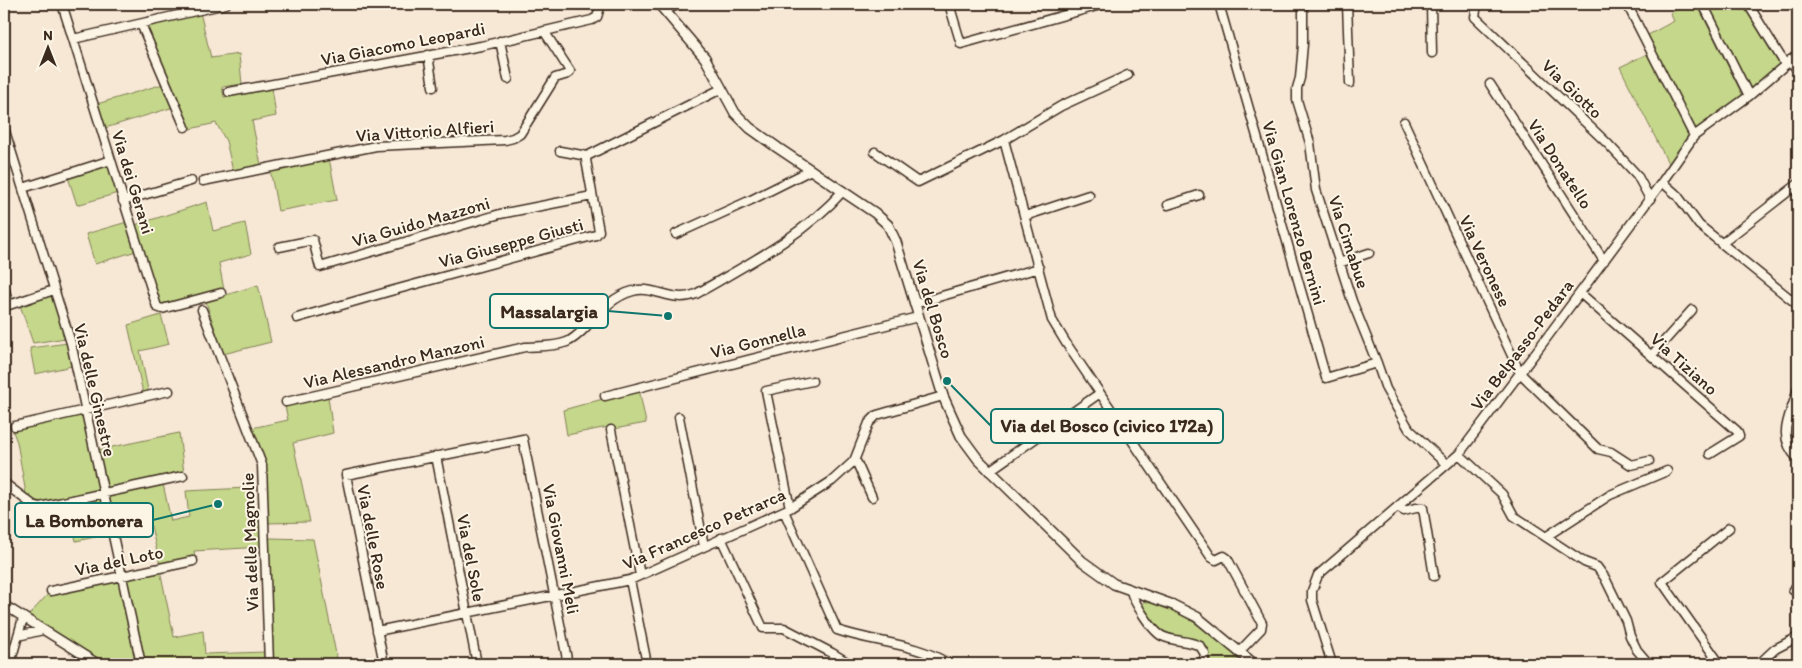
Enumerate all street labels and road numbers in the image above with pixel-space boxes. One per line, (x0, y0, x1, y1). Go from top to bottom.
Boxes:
street label: Via Giacomo Leopardi (319, 17, 487, 71)
street label: Via Giotto (1537, 55, 1607, 123)
street label: Via Vittorio Alfieri (355, 115, 495, 147)
street label: Via Donatello (1523, 115, 1597, 213)
street label: Via Gian Lorenzo Bernini (1257, 118, 1331, 308)
street label: Via dei Gerani (107, 127, 159, 237)
street label: Via Guido Mazzoni (350, 192, 492, 252)
street label: Via Cimabue (1324, 193, 1374, 291)
street label: Via Veronese (1454, 212, 1516, 310)
street label: Via Giuseppe Giusti (436, 213, 586, 273)
street label: Via del Bosco (908, 257, 958, 361)
street label: Via Belpasso-Pedara (1466, 275, 1578, 415)
street label: Via Gonnella (708, 319, 808, 363)
street label: Via delle Ginestre (69, 321, 121, 459)
street label: Via Tiziano (1646, 328, 1722, 400)
street label: Via Alessandro Manzoni (301, 330, 487, 394)
street label: Via delle Magnolie (237, 472, 263, 612)
street label: Via Giovanni Meli (538, 482, 584, 616)
street label: Via delle Rose (352, 483, 394, 591)
street label: Via Francesco Petrarca (619, 483, 789, 575)
street label: Via del Sole (452, 512, 490, 604)
street label: Via del Loto (73, 541, 165, 581)

